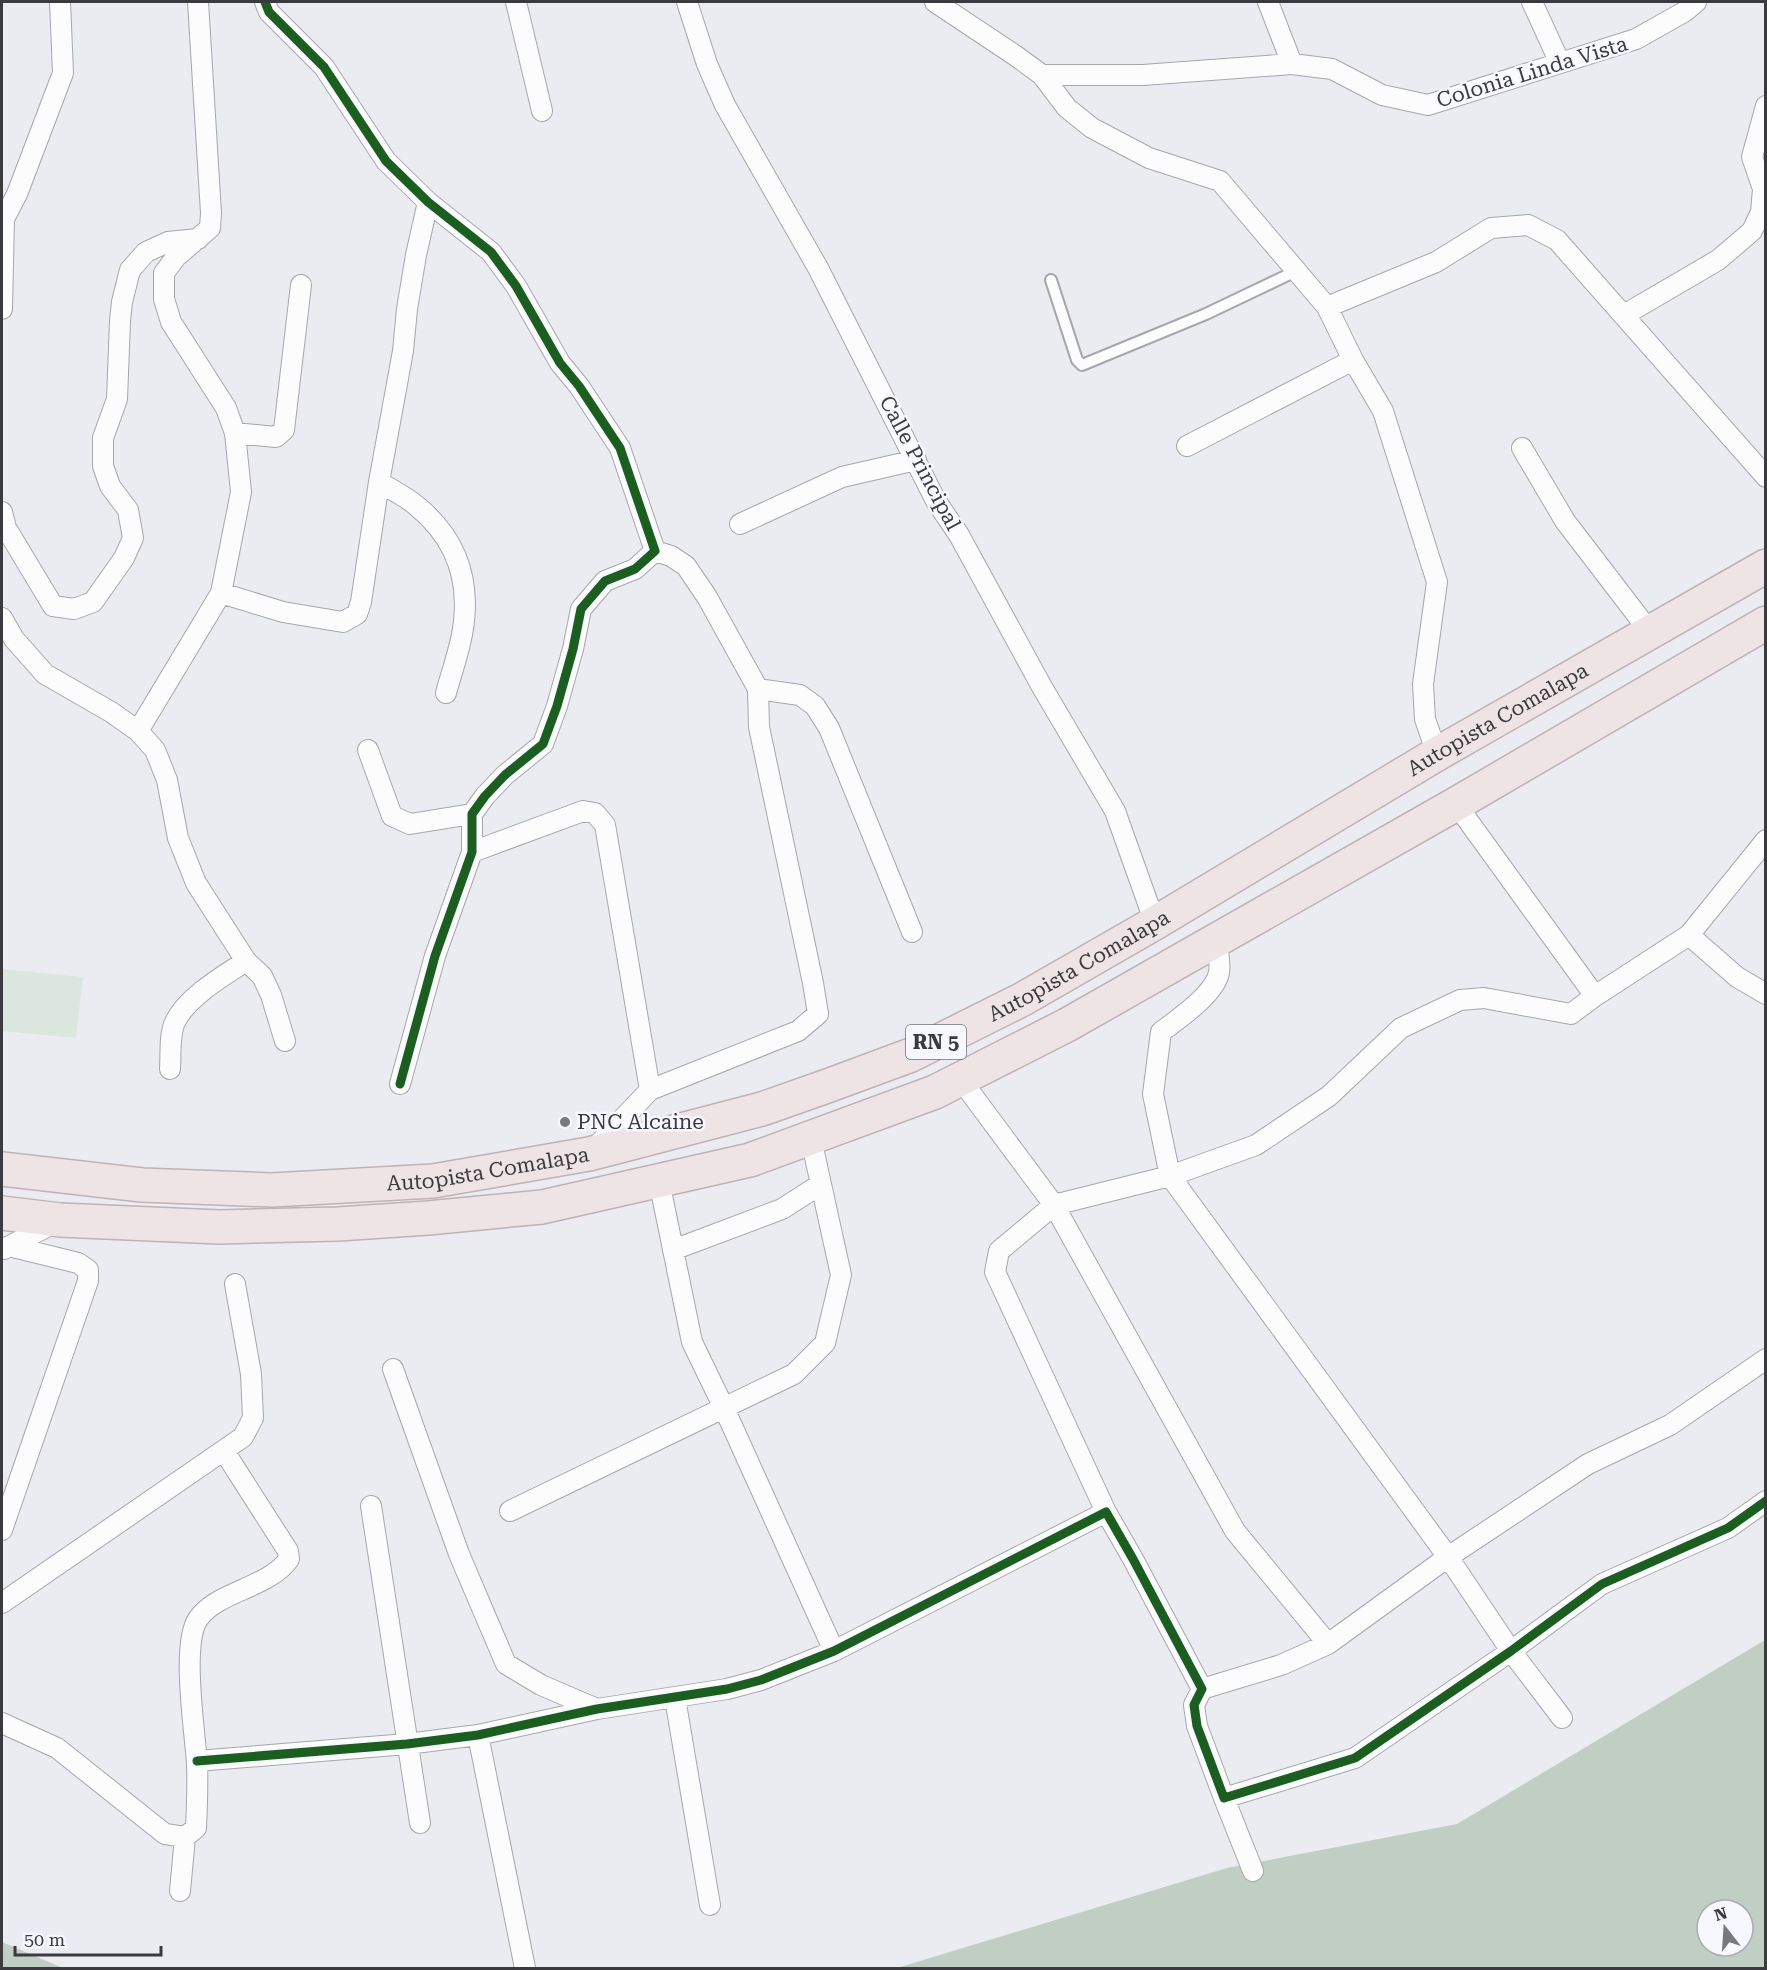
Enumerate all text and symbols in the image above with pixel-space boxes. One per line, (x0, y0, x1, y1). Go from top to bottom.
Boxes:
street label: Colonia Linda Vista (1434, 31, 1631, 112)
street label: Calle Principal (875, 392, 966, 535)
street label: Autopista Comalapa (1403, 658, 1593, 781)
street label: Autopista Comalapa (984, 905, 1174, 1026)
road number: RN 5 (906, 1025, 966, 1059)
place label: PNC Alcaine (577, 1110, 704, 1134)
marker: PNC Alcaine (558, 1115, 572, 1129)
street label: Autopista Comalapa (386, 1142, 591, 1196)
north arrow (1695, 1898, 1755, 1958)
text: N (1712, 1903, 1729, 1925)
scale bar (15, 1919, 160, 1957)
text: 50 m (24, 1929, 65, 1950)

